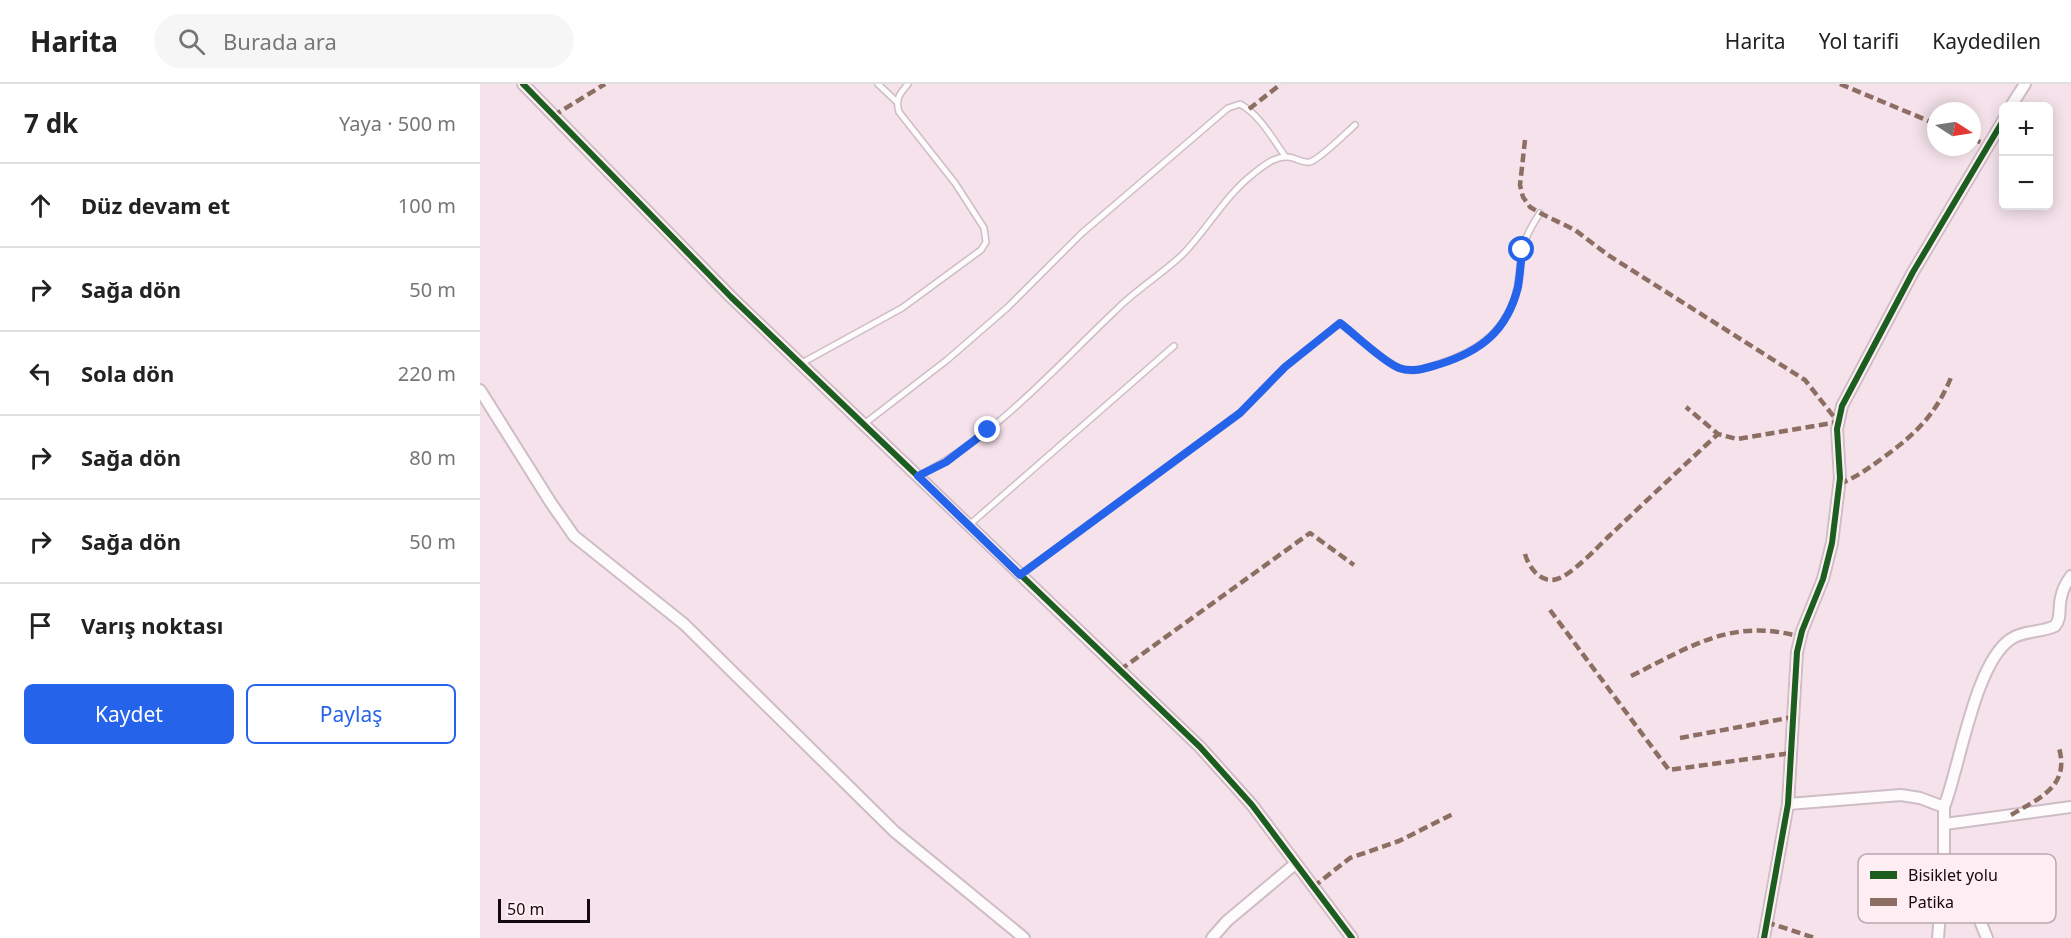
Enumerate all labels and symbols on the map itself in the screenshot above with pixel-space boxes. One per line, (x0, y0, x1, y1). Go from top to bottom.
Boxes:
north arrow (1927, 102, 1981, 156)
route start (1508, 236, 1534, 262)
route end (974, 416, 1000, 442)
legend (1858, 854, 2056, 923)
text: Bisiklet yolu (1908, 864, 1998, 886)
text: Patika (1908, 891, 1954, 913)
scale bar (498, 896, 590, 924)

